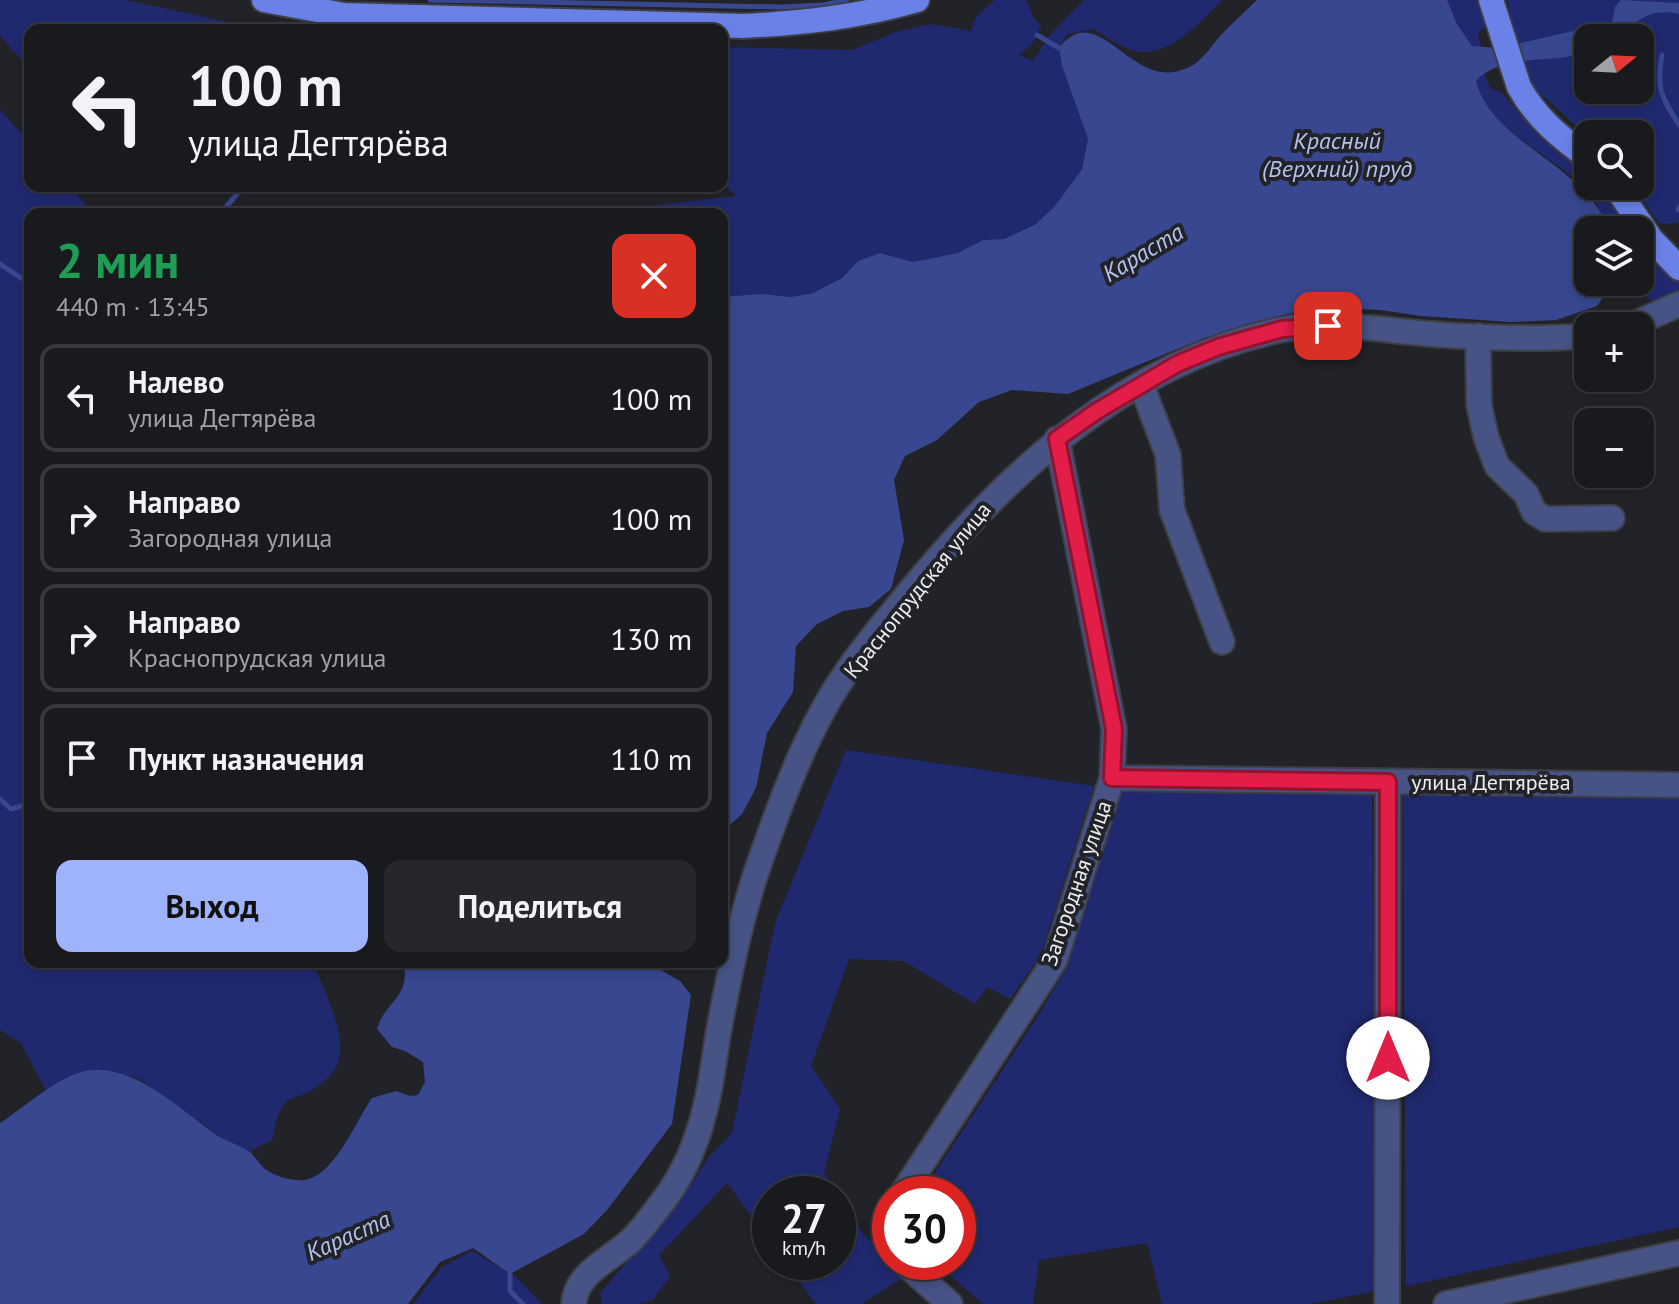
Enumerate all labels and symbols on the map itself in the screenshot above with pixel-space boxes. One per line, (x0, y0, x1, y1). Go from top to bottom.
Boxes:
north arrow (1574, 24, 1654, 104)
water label: Красный (Верхний) пруд (1262, 125, 1412, 184)
water label: Караста (1097, 216, 1189, 289)
pin (1294, 292, 1362, 360)
street label: Краснопрудская улица (837, 496, 997, 684)
street label: улица Дегтярёва (1411, 768, 1571, 796)
street label: Загородная улица (1035, 797, 1117, 969)
position arrow (1346, 1016, 1430, 1100)
speed limit sign: 30 (872, 1176, 976, 1280)
water label: Караста (301, 1203, 395, 1268)

